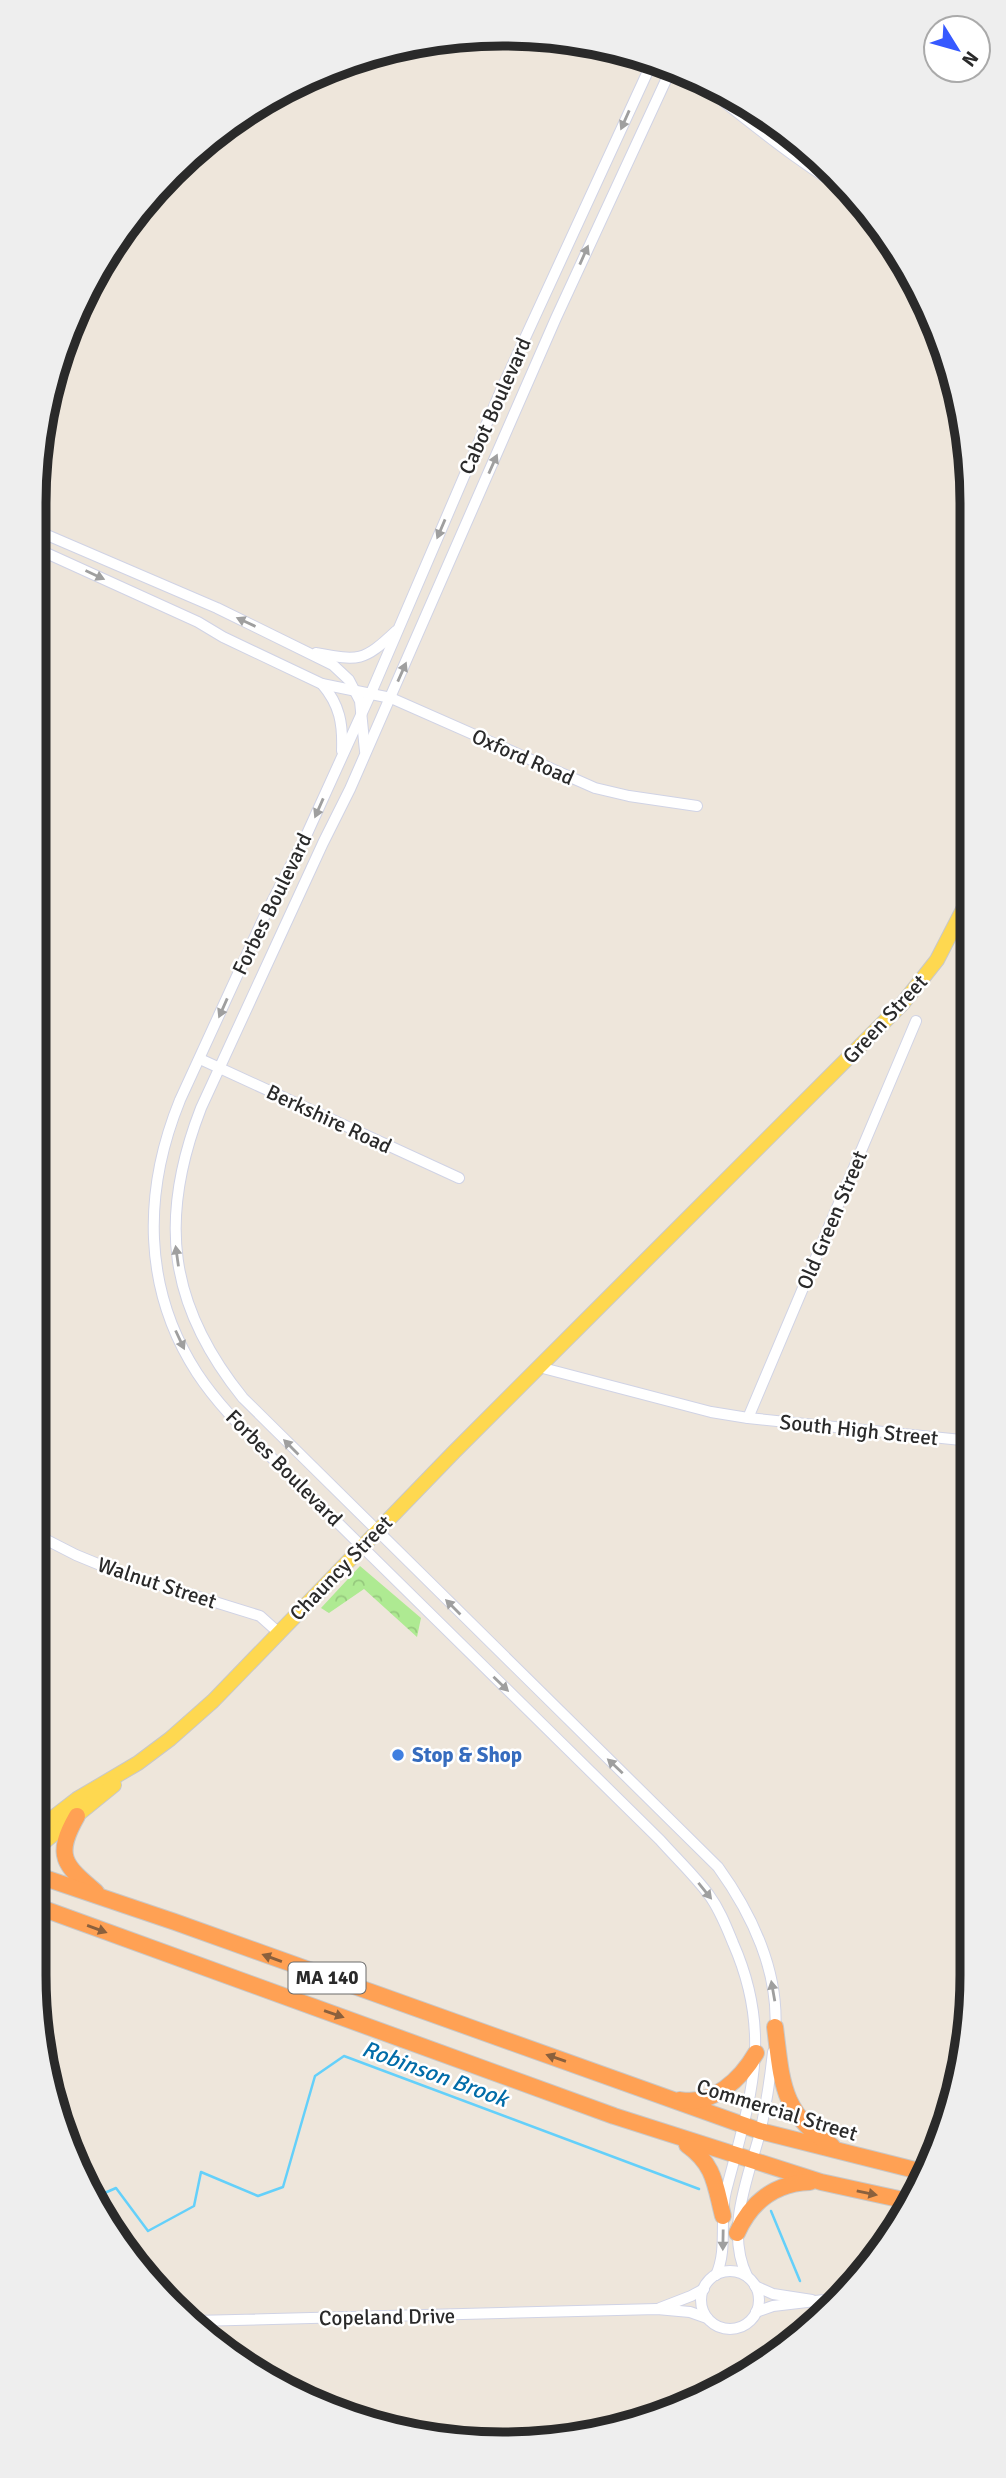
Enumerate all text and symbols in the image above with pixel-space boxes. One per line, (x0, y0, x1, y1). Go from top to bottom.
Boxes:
north arrow (922, 14, 992, 84)
text: N (956, 46, 983, 71)
one-way arrow (619, 110, 631, 130)
one-way arrow (578, 245, 590, 265)
street label: Cabot Boulevard (453, 334, 537, 478)
one-way arrow (487, 454, 499, 474)
one-way arrow (436, 518, 447, 539)
one-way arrow (85, 569, 105, 581)
one-way arrow (236, 616, 256, 627)
one-way arrow (397, 662, 408, 683)
street label: Oxford Road (468, 723, 578, 791)
one-way arrow (313, 798, 324, 819)
street label: Forbes Boulevard (226, 829, 318, 979)
street label: Green Street (837, 969, 933, 1069)
one-way arrow (217, 998, 229, 1018)
street label: Berkshire Road (262, 1079, 396, 1159)
street label: Old Green Street (791, 1147, 873, 1293)
one-way arrow (172, 1245, 183, 1267)
one-way arrow (174, 1330, 186, 1350)
street label: Forbes Boulevard (220, 1404, 348, 1532)
street label: South High Street (778, 1409, 940, 1451)
one-way arrow (283, 1438, 300, 1455)
street label: Chauncy Street (284, 1510, 398, 1626)
street label: Walnut Street (94, 1552, 220, 1614)
one-way arrow (445, 1599, 462, 1615)
one-way arrow (493, 1676, 510, 1693)
place label: Stop & Shop (412, 1742, 522, 1768)
marker: Stop & Shop (390, 1747, 406, 1763)
one-way arrow (607, 1759, 624, 1775)
one-way arrow (697, 1882, 713, 1900)
one-way arrow (87, 1923, 108, 1934)
one-way arrow (262, 1952, 283, 1963)
road number: MA 140 (288, 1962, 366, 1994)
one-way arrow (767, 1979, 778, 2001)
one-way arrow (324, 2009, 345, 2020)
water label: Robinson Brook (358, 2034, 514, 2115)
one-way arrow (546, 2052, 567, 2063)
street label: Commercial Street (693, 2073, 861, 2147)
one-way arrow (856, 2187, 878, 2198)
one-way arrow (717, 2229, 729, 2251)
street label: Copeland Drive (319, 2303, 455, 2331)

